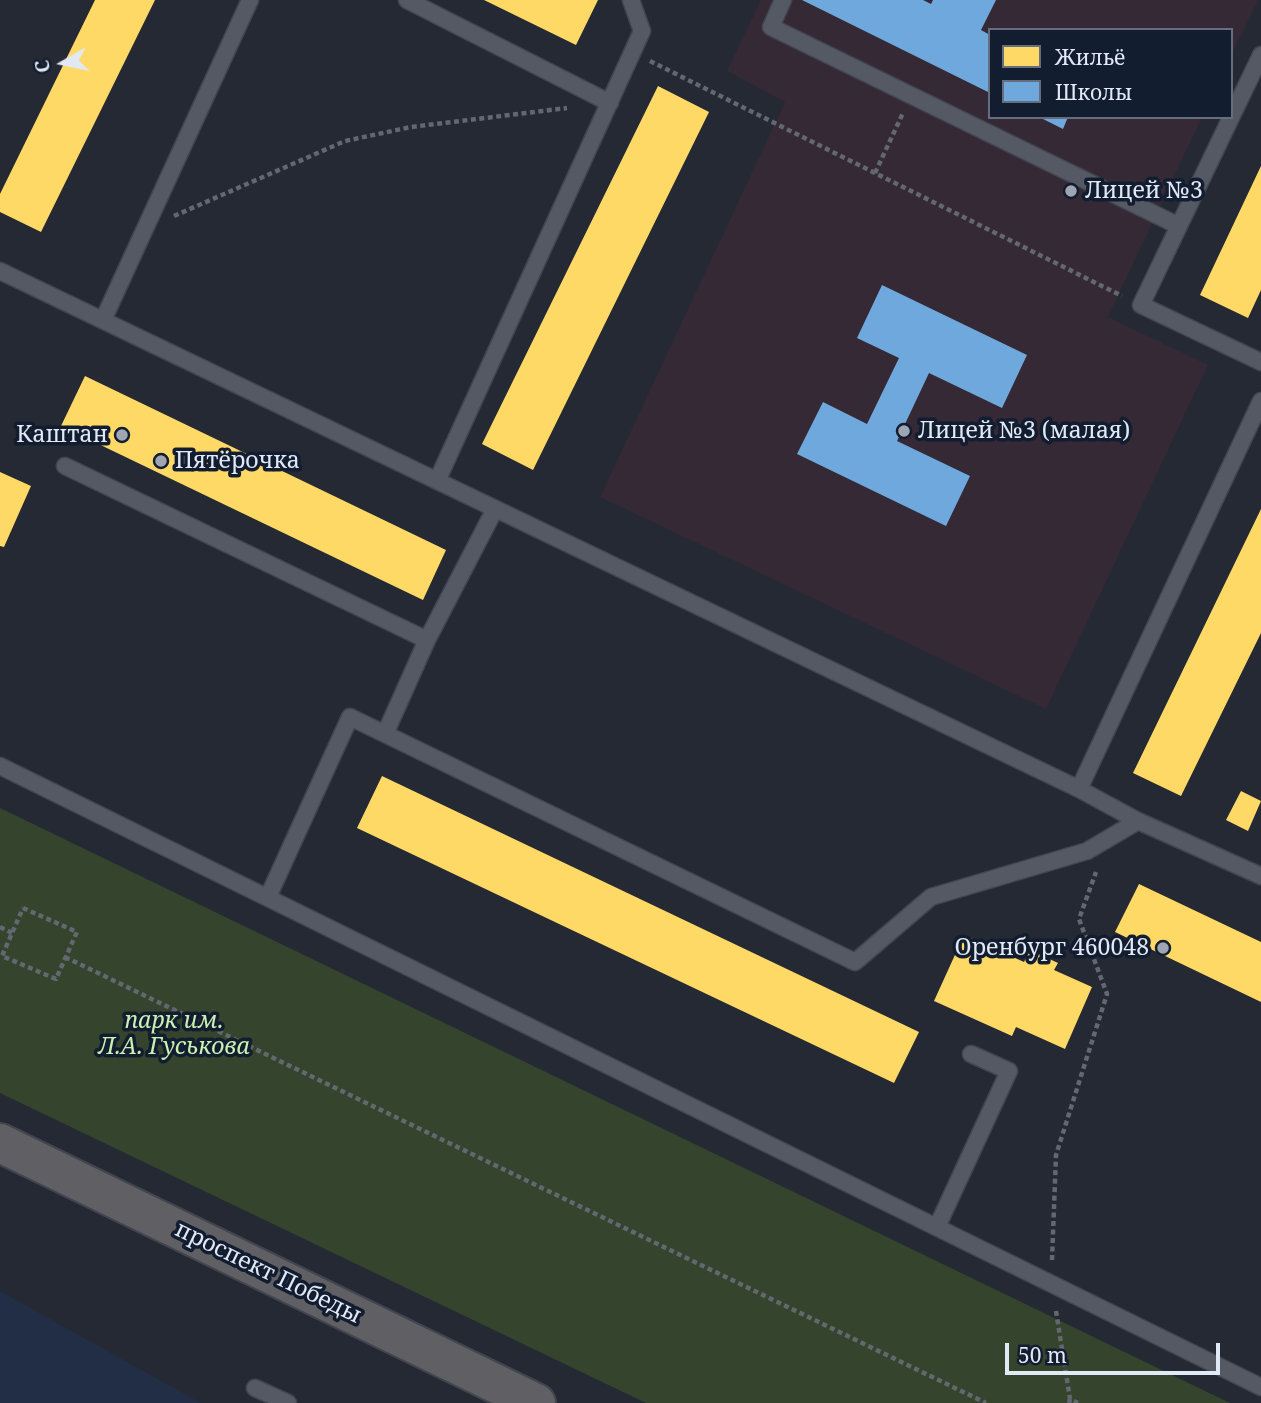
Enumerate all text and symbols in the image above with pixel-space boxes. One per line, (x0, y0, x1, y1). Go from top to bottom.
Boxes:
north arrow (28, 28, 98, 98)
legend (988, 28, 1233, 119)
text: Жильё (1055, 43, 1125, 71)
text: С (28, 58, 56, 75)
text: Школы (1055, 78, 1132, 106)
place label: Лицей №3 (1085, 177, 1203, 205)
marker: Лицей №3 (1063, 183, 1079, 199)
place label: Лицей №3 (малая) (918, 417, 1130, 445)
place label: Каштан (16, 421, 108, 449)
marker: Лицей №3 (малая) (896, 423, 912, 439)
marker: Каштан (114, 427, 130, 443)
place label: Пятёрочка (175, 447, 300, 475)
marker: Пятёрочка (153, 453, 169, 469)
place label: Оренбург 460048 (954, 934, 1149, 962)
marker: Оренбург 460048 (1155, 940, 1171, 956)
park label: парк им. Л.А. Гуськова (98, 1007, 250, 1061)
street label: проспект Победы (170, 1216, 366, 1330)
scale bar (1009, 1330, 1224, 1374)
text: 50 m (1018, 1341, 1067, 1369)

